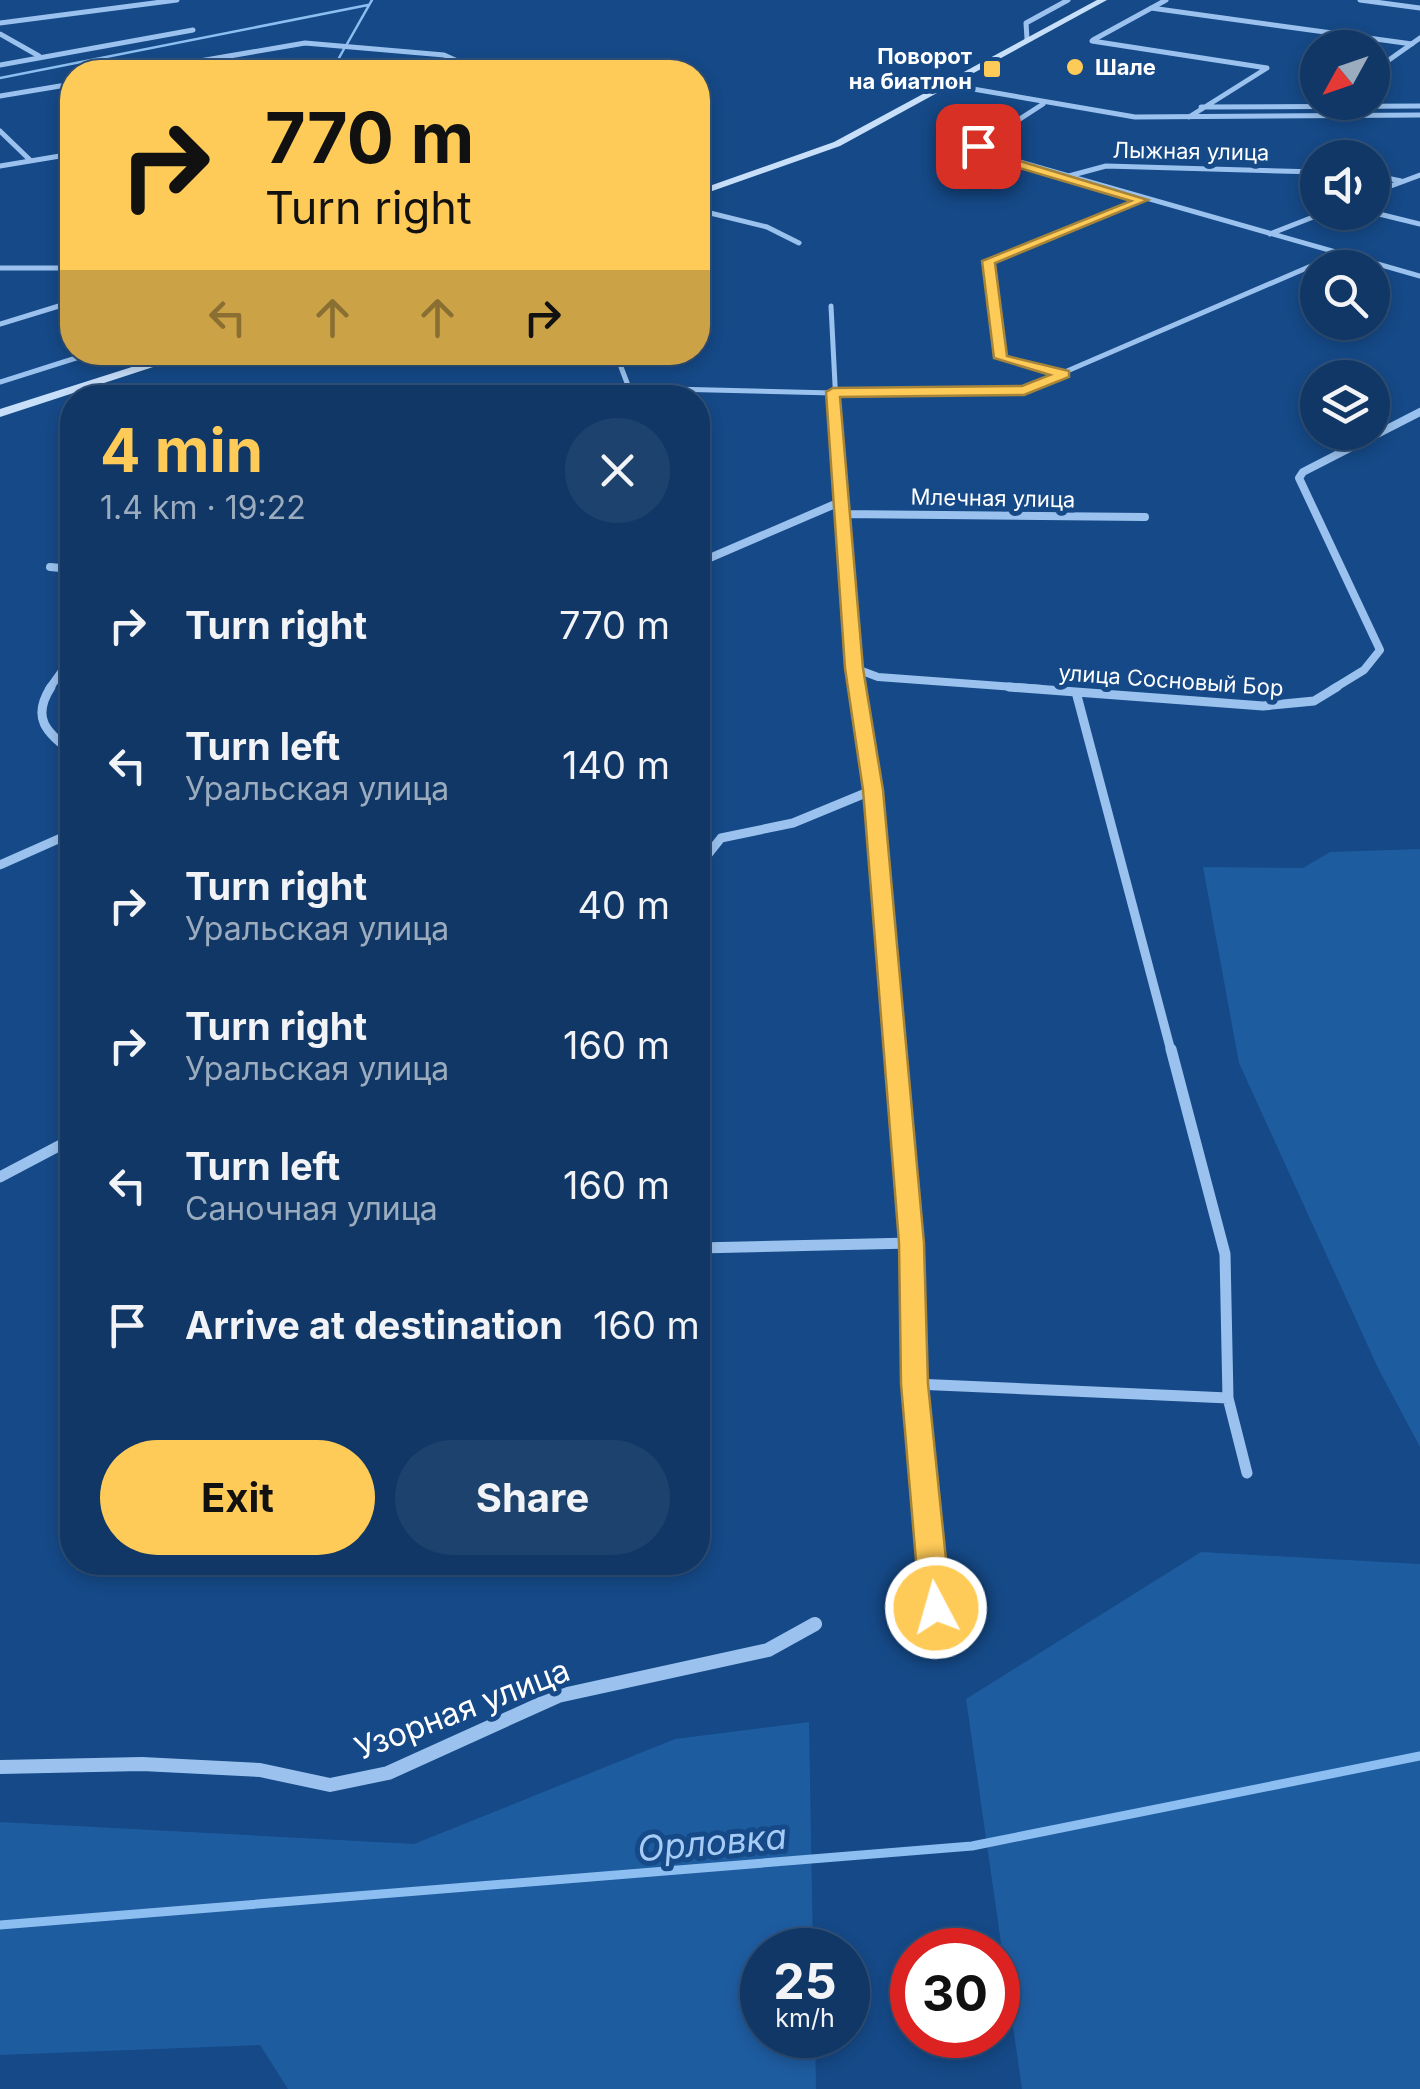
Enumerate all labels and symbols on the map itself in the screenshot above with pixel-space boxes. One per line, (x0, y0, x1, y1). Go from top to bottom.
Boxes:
north arrow (1300, 30, 1390, 120)
place label: Поворот на биатлон (849, 43, 972, 94)
place label: Шале (1095, 54, 1156, 80)
marker: Шале (1064, 56, 1086, 78)
marker: Поворот на биатлон (981, 58, 1003, 80)
pin (936, 104, 1021, 189)
street label: Лыжная улица (1112, 137, 1270, 165)
street label: Млечная улица (911, 484, 1075, 512)
street label: улица Сосновый Бор (1058, 659, 1284, 701)
position arrow (884, 1556, 988, 1660)
street label: Узорная улица (349, 1650, 575, 1768)
water label: Орловка (636, 1815, 788, 1869)
speed limit sign: 30 (890, 1928, 1020, 2058)

